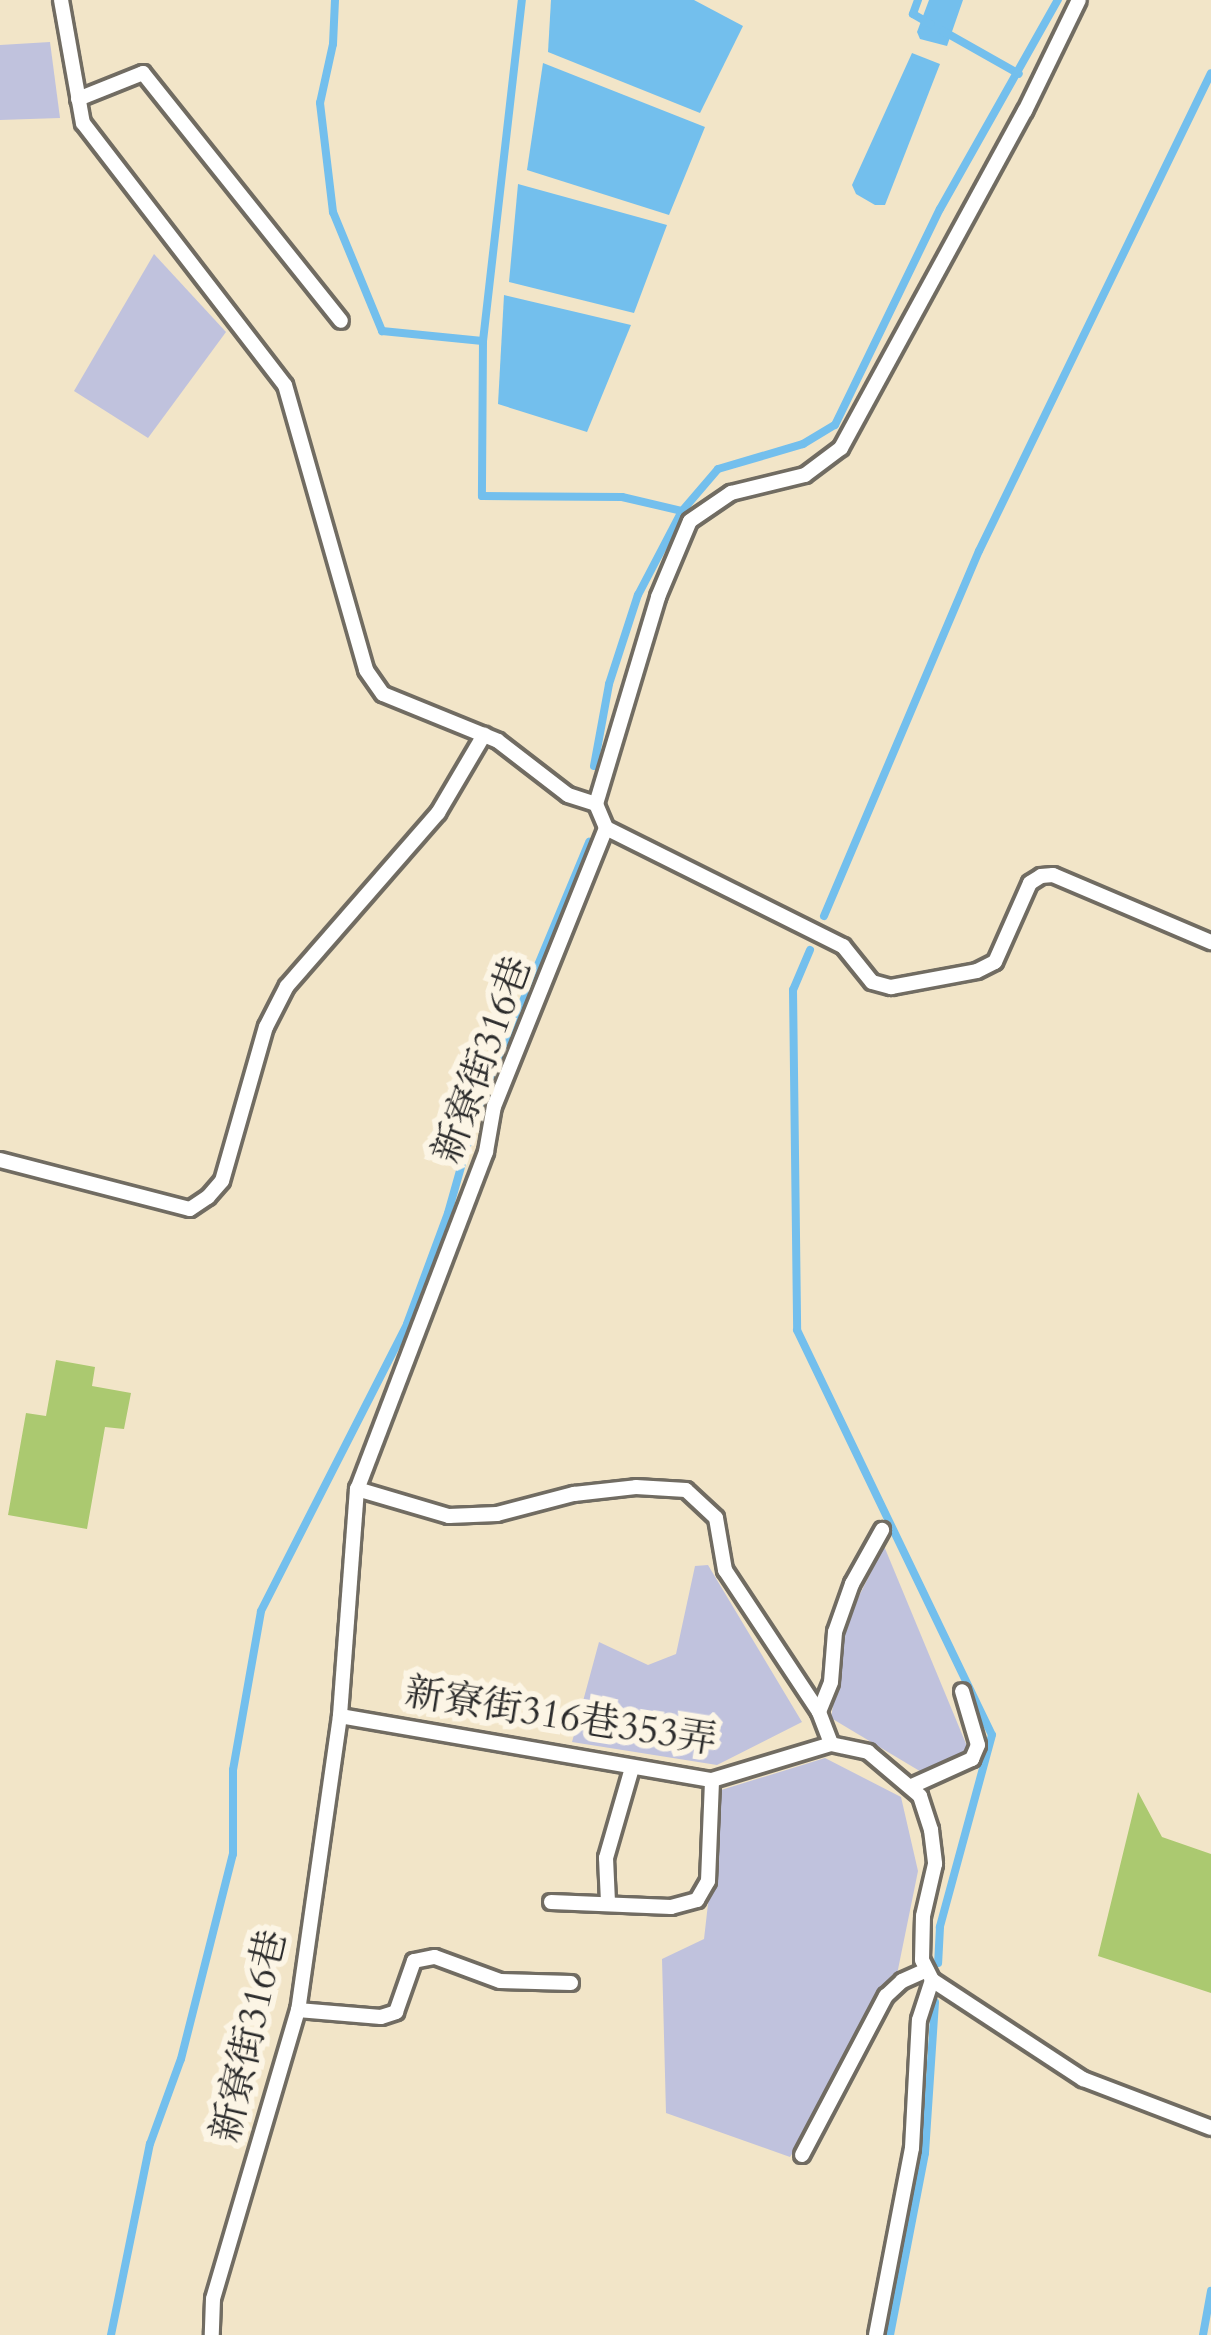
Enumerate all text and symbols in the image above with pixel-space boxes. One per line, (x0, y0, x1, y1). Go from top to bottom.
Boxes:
street label: 新寮街316巷 (424, 951, 542, 1169)
street label: 新寮街316巷353弄 (402, 1669, 720, 1765)
street label: 新寮街316巷 (203, 1926, 297, 2146)

